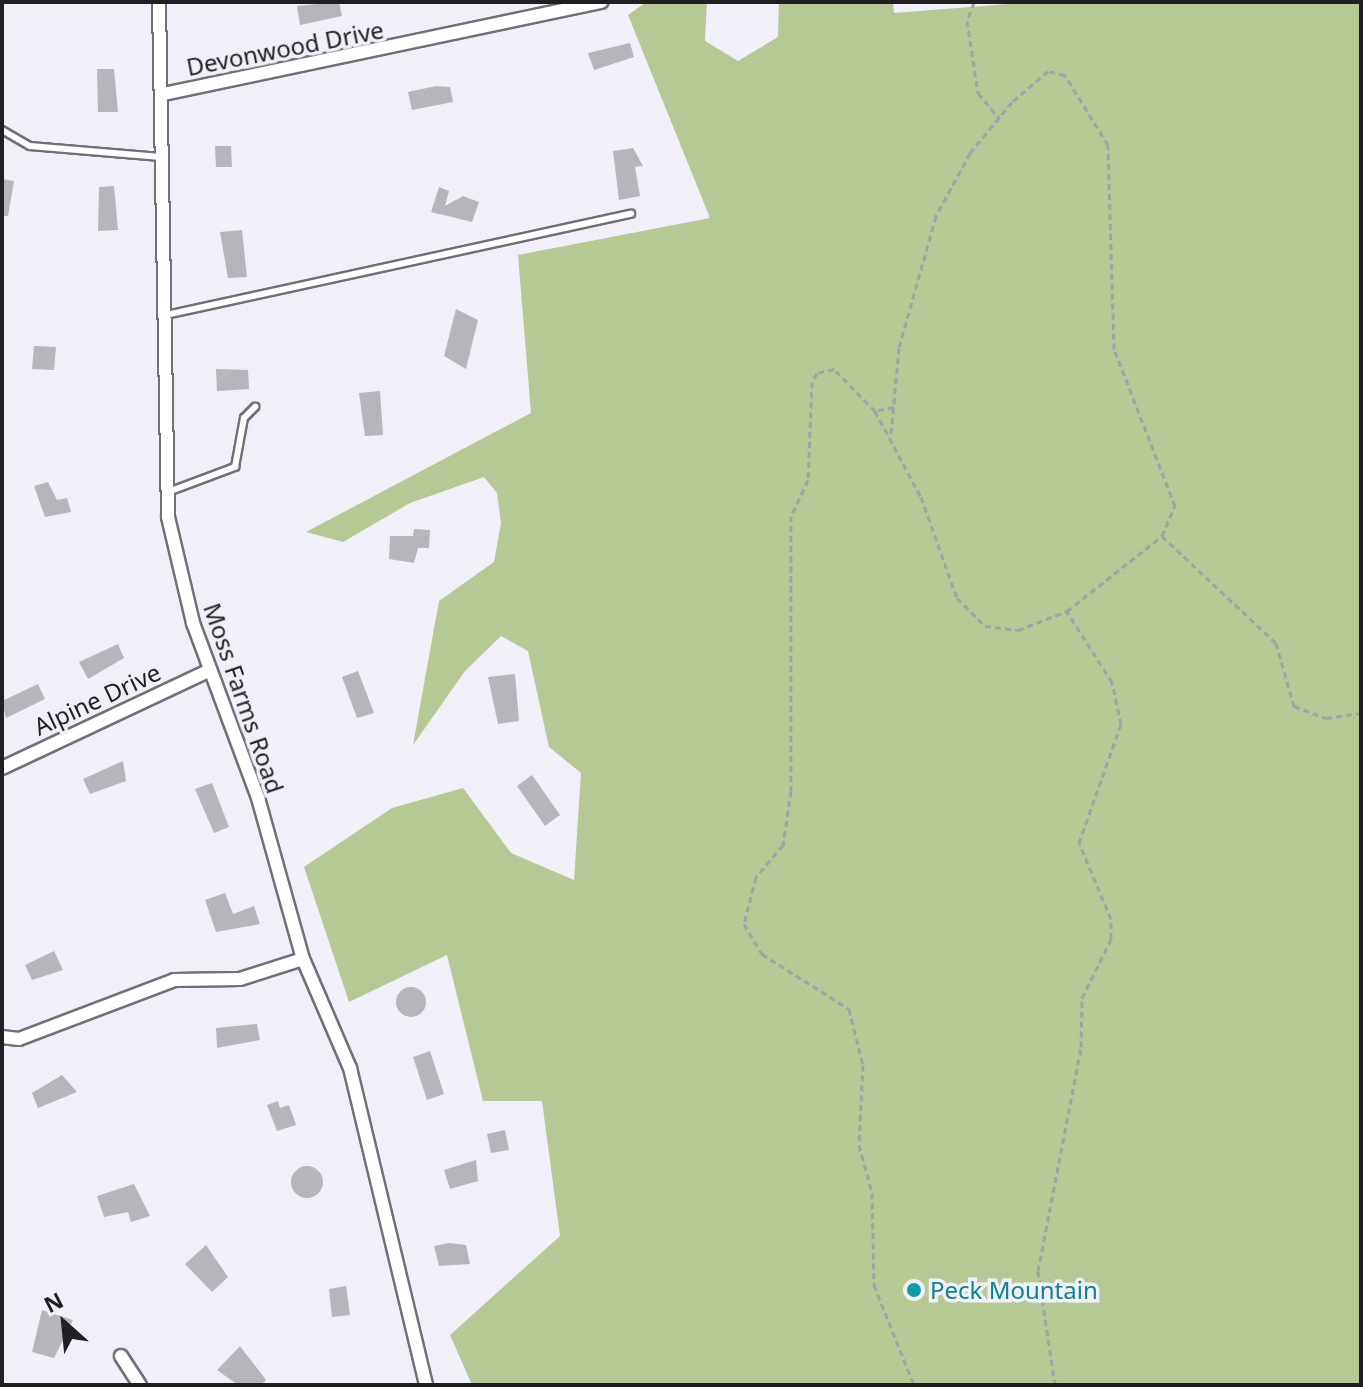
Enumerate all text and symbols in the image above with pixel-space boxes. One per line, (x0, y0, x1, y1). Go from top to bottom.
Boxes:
street label: Devonwood Drive (184, 15, 386, 81)
street label: Moss Farms Road (198, 599, 290, 797)
street label: Alpine Drive (29, 657, 165, 741)
place label: Peck Mountain (930, 1276, 1098, 1304)
marker: Peck Mountain (905, 1281, 923, 1299)
north arrow (24, 1283, 104, 1363)
text: N (38, 1284, 68, 1319)

